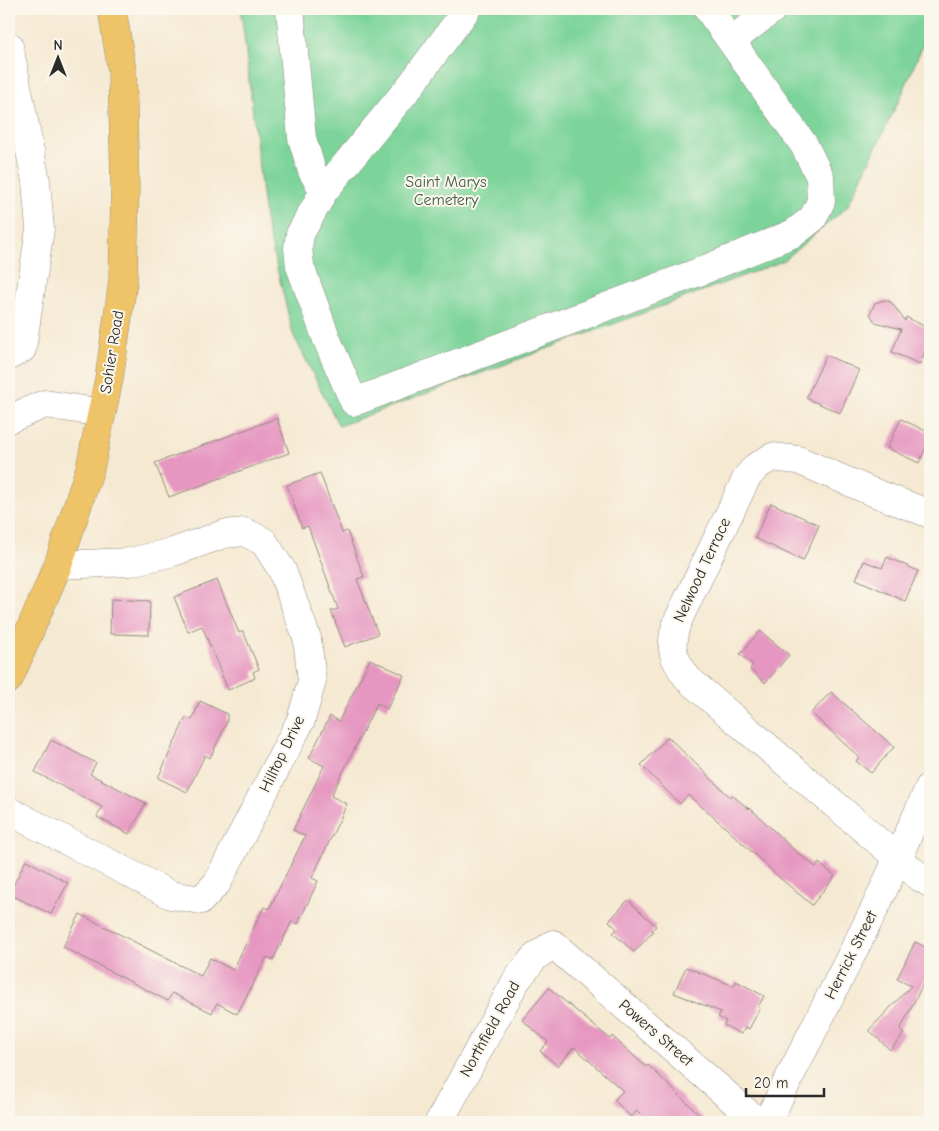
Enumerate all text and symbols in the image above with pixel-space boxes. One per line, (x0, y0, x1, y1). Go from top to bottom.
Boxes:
north arrow (32, 32, 82, 82)
text: N (53, 37, 63, 54)
park label: Saint Marys Cemetery (405, 173, 487, 209)
street label: Sohier Road (97, 309, 127, 395)
street label: Nelwood Terrace (670, 515, 734, 625)
street label: Hilltop Drive (256, 713, 308, 795)
street label: Herrick Street (821, 907, 881, 1002)
street label: Northfield Road (456, 978, 524, 1080)
street label: Powers Street (615, 996, 697, 1070)
scale bar (746, 1066, 824, 1098)
text: 20 m (754, 1074, 788, 1092)

